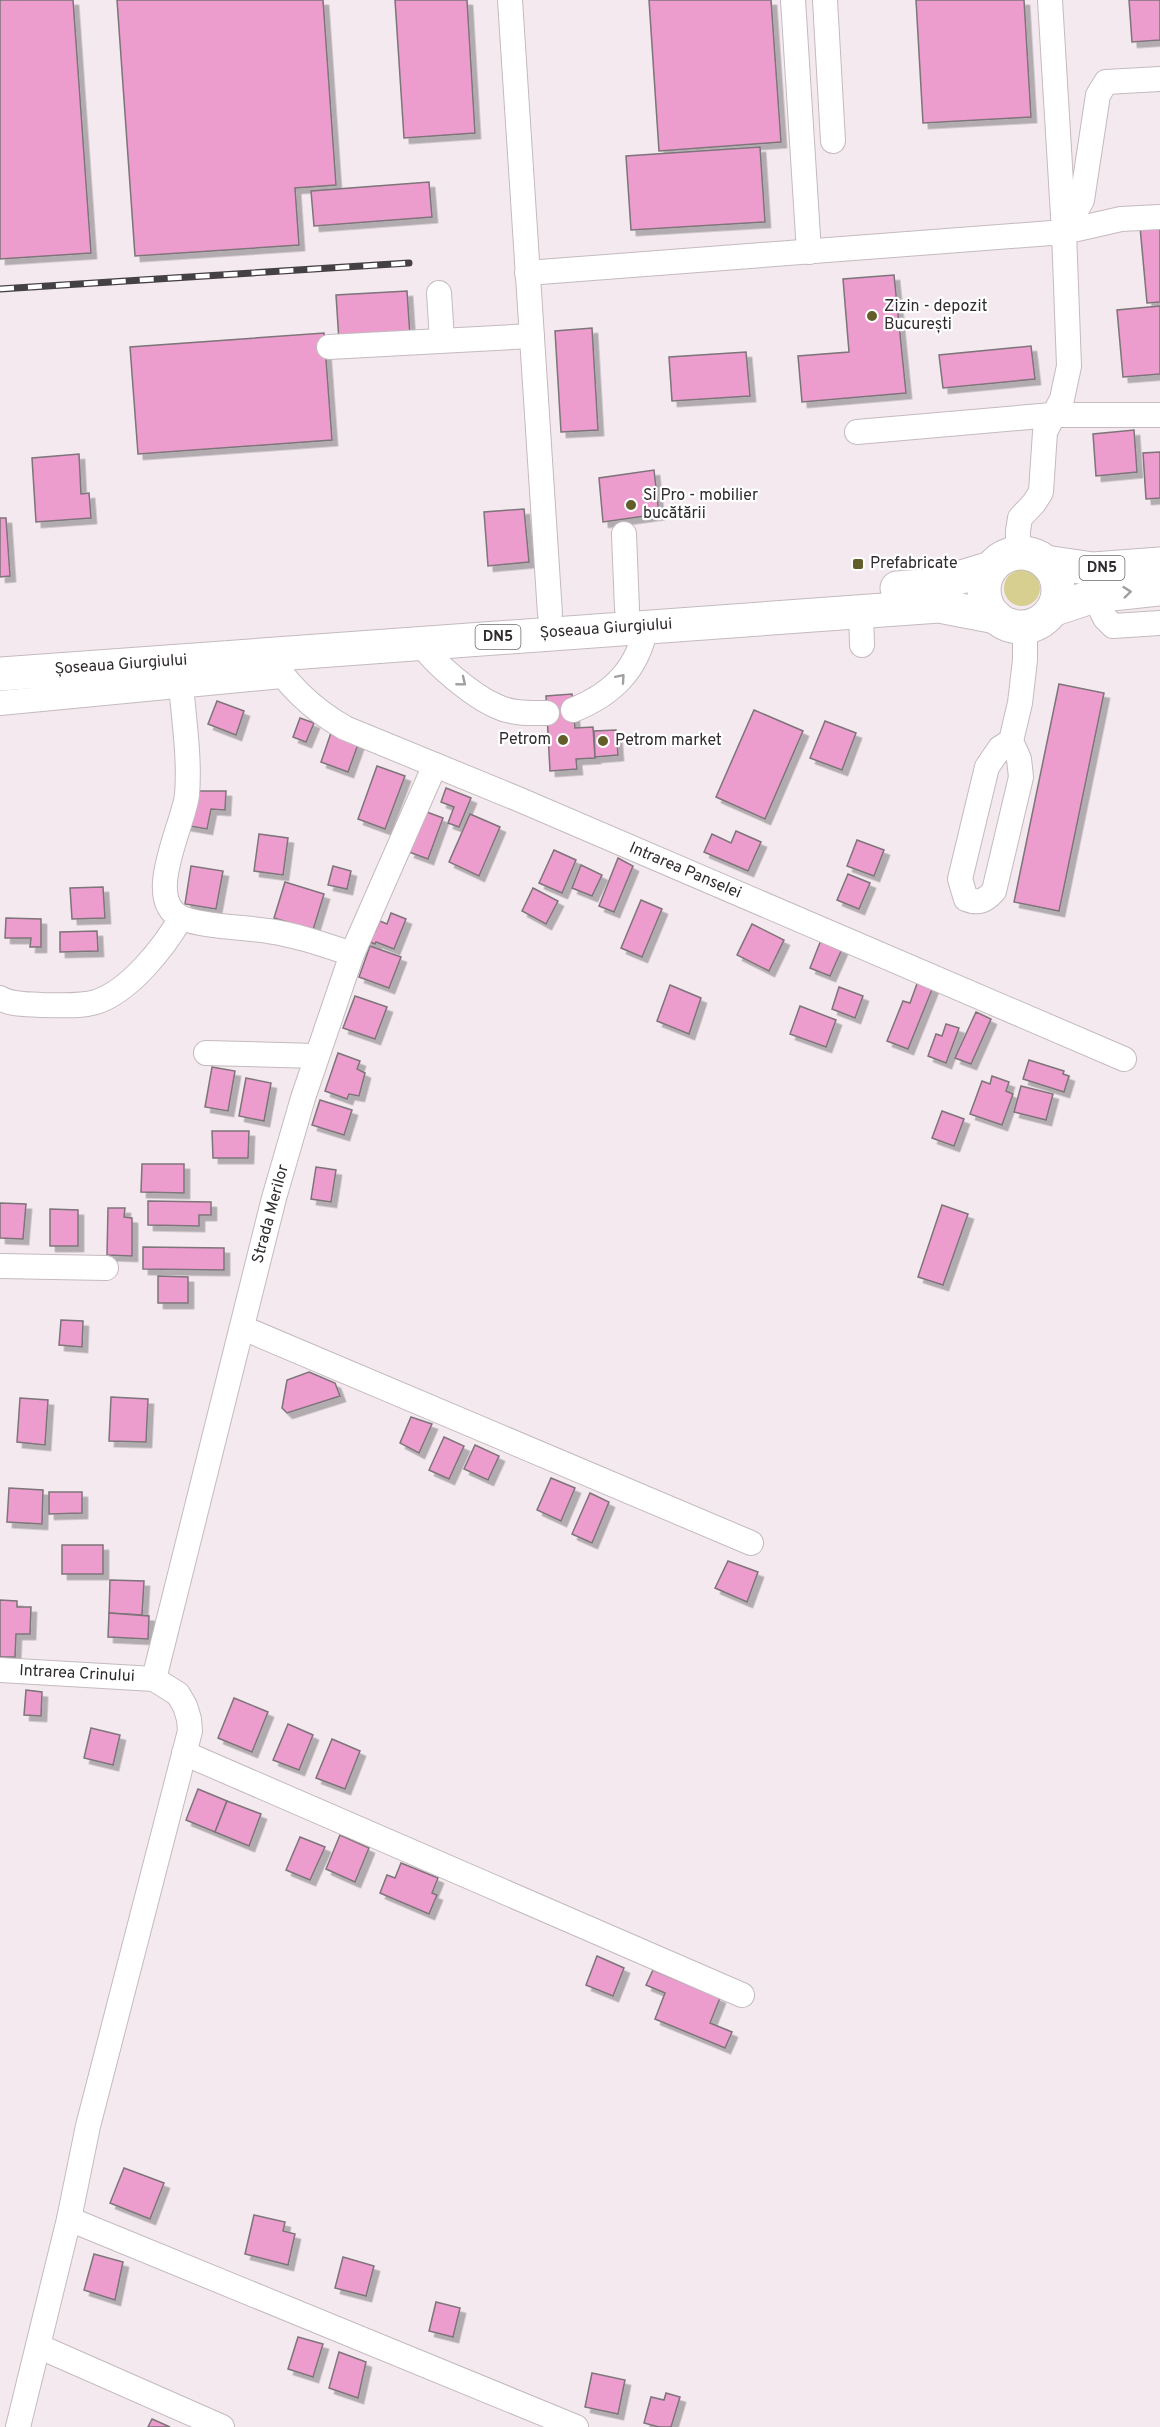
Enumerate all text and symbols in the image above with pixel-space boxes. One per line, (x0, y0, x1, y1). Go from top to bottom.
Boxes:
place label: Zizin - depozit București (884, 297, 988, 335)
marker: Zizin - depozit București (865, 309, 879, 323)
place label: Si Pro - mobilier bucătării (643, 486, 758, 524)
marker: Si Pro - mobilier bucătării (624, 498, 638, 512)
place label: Prefabricate (870, 554, 958, 574)
road number: DN5 (1080, 556, 1124, 580)
marker: Prefabricate (851, 557, 865, 571)
one-way arrow (1122, 586, 1132, 599)
street label: Șoseaua Giurgiului (539, 614, 673, 644)
road number: DN5 (476, 625, 520, 649)
street label: Șoseaua Giurgiului (54, 650, 188, 680)
one-way arrow (614, 674, 625, 685)
one-way arrow (455, 675, 466, 686)
place label: Petrom (499, 730, 551, 750)
place label: Petrom market (615, 731, 722, 751)
marker: Petrom (556, 733, 570, 747)
marker: Petrom market (596, 734, 610, 748)
street label: Intrarea Panselei (626, 838, 744, 904)
street label: Strada Merilor (248, 1162, 294, 1266)
street label: Intrarea Crinului (19, 1661, 135, 1687)

